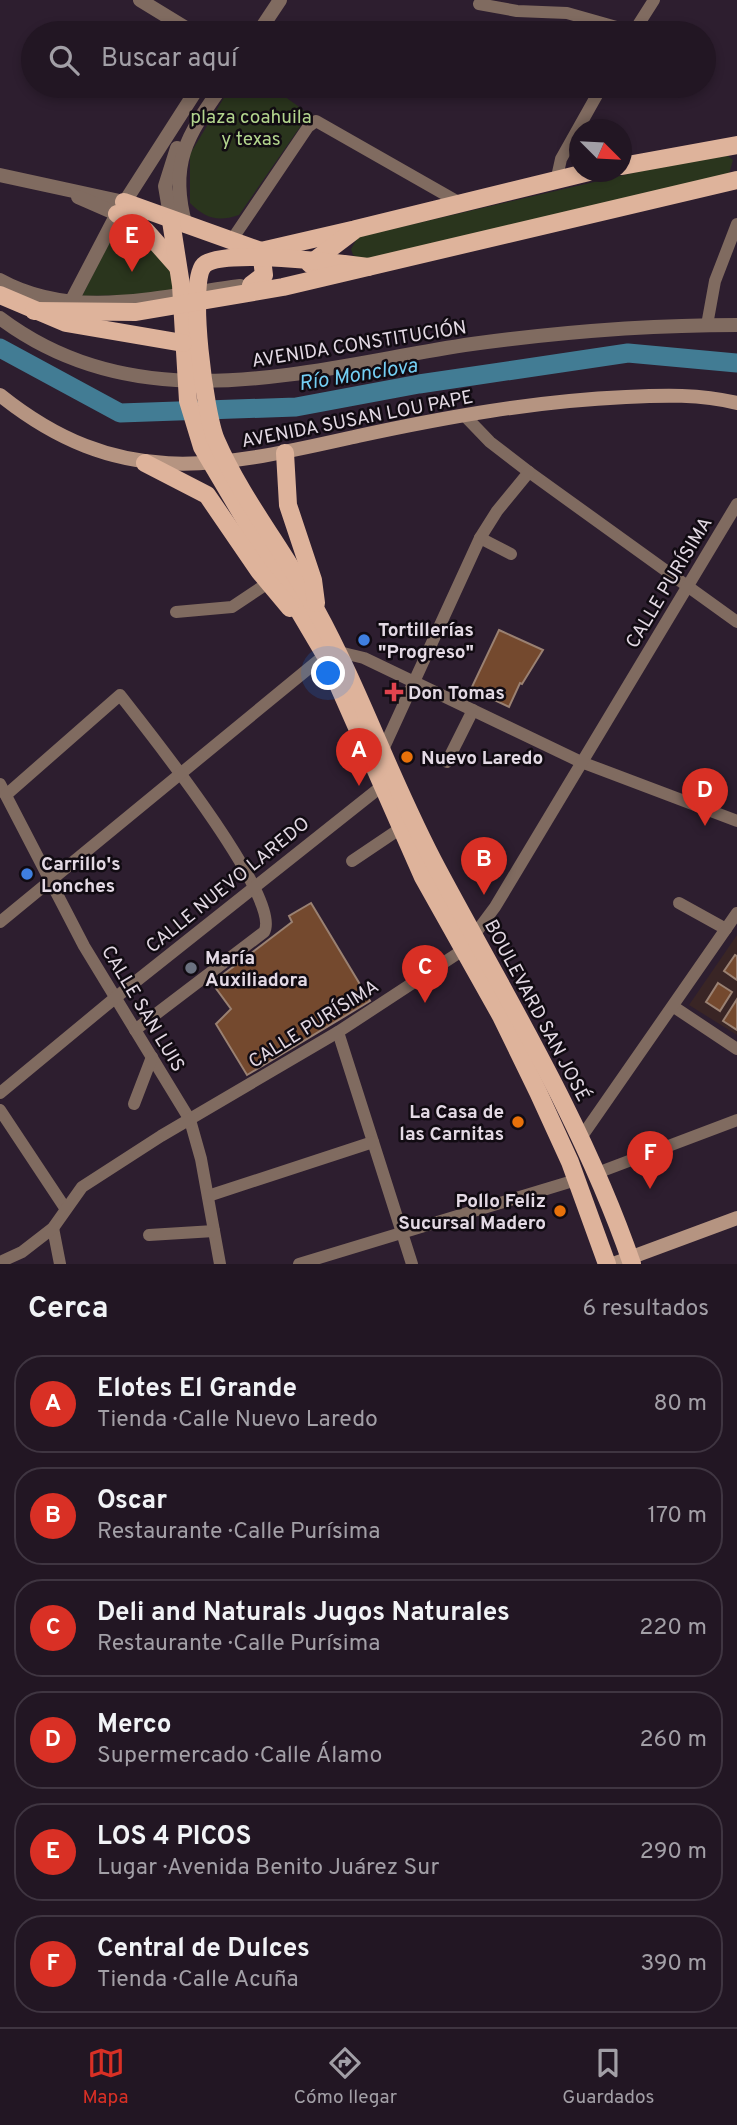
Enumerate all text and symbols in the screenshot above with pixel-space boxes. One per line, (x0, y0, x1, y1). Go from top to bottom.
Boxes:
search box (21, 21, 716, 98)
icon: search (45, 41, 83, 79)
text: Buscar aquí (101, 43, 238, 76)
park label: plaza coahuila y texas (190, 106, 312, 152)
north arrow (569, 119, 632, 182)
pin: E (109, 214, 155, 272)
street label: AVENIDA CONSTITUCIÓN (250, 315, 468, 374)
water label: Río Monclova (297, 353, 420, 398)
street label: AVENIDA SUSAN LOU PAPE (240, 386, 475, 454)
street label: CALLE PURÍSIMA (620, 513, 718, 653)
place label: Tortillerías "Progreso" (378, 619, 474, 665)
marker: Tortillerías "Progreso" (356, 632, 372, 648)
your location (311, 656, 345, 690)
place label: Don Tomas (408, 682, 505, 706)
marker: Don Tomas (386, 684, 402, 700)
pin: A (336, 728, 382, 786)
place label: Nuevo Laredo (421, 747, 543, 771)
marker: Nuevo Laredo (399, 749, 415, 765)
pin: D (682, 768, 728, 826)
street label: CALLE NUEVO LAREDO (142, 812, 315, 959)
pin: B (461, 837, 507, 895)
place label: Carrillo's Lonches (41, 853, 121, 899)
marker: Carrillo's Lonches (19, 866, 35, 882)
street label: BOULEVARD SAN JOSÉ (478, 915, 595, 1106)
street label: CALLE SAN LUIS (95, 942, 189, 1077)
pin: C (402, 945, 448, 1003)
place label: María Auxiliadora (205, 947, 308, 993)
marker: María Auxiliadora (183, 960, 199, 976)
street label: CALLE PURÍSIMA (244, 974, 384, 1074)
place label: La Casa de las Carnitas (399, 1101, 504, 1147)
marker: La Casa de las Carnitas (510, 1114, 526, 1130)
pin: F (627, 1131, 673, 1189)
place label: Pollo Feliz Sucursal Madero (398, 1190, 546, 1236)
marker: Pollo Feliz Sucursal Madero (552, 1203, 568, 1219)
text: Cerca (28, 1291, 108, 1328)
text: 6 resultados (583, 1295, 709, 1324)
text: Elotes El Grande (97, 1373, 297, 1406)
text: A (45, 1390, 61, 1419)
text: 80 m (654, 1390, 707, 1419)
text: Tienda · Calle Nuevo Laredo (97, 1406, 378, 1435)
text: Oscar (97, 1485, 167, 1518)
text: B (45, 1502, 61, 1531)
text: 170 m (648, 1502, 707, 1531)
text: Restaurante · Calle Purísima (97, 1518, 380, 1547)
text: Deli and Naturals Jugos Naturales (97, 1597, 510, 1630)
text: C (46, 1614, 60, 1643)
text: 220 m (639, 1614, 707, 1643)
text: Restaurante · Calle Purísima (97, 1630, 380, 1659)
text: Merco (97, 1709, 172, 1742)
text: D (45, 1726, 61, 1755)
text: 260 m (640, 1726, 707, 1755)
text: Supermercado · Calle Álamo (97, 1742, 382, 1771)
text: LOS 4 PICOS (97, 1821, 251, 1854)
text: E (46, 1838, 60, 1867)
text: 290 m (640, 1838, 707, 1867)
text: Lugar · Avenida Benito Juárez Sur (97, 1854, 439, 1883)
text: Central de Dulces (97, 1933, 310, 1966)
text: F (46, 1950, 60, 1979)
text: 390 m (640, 1950, 707, 1979)
text: Tienda · Calle Acuña (97, 1966, 299, 1995)
tab: Mapa (83, 2044, 129, 2110)
tab: Cómo llegar (294, 2044, 397, 2110)
tab: Guardados (562, 2044, 654, 2110)

